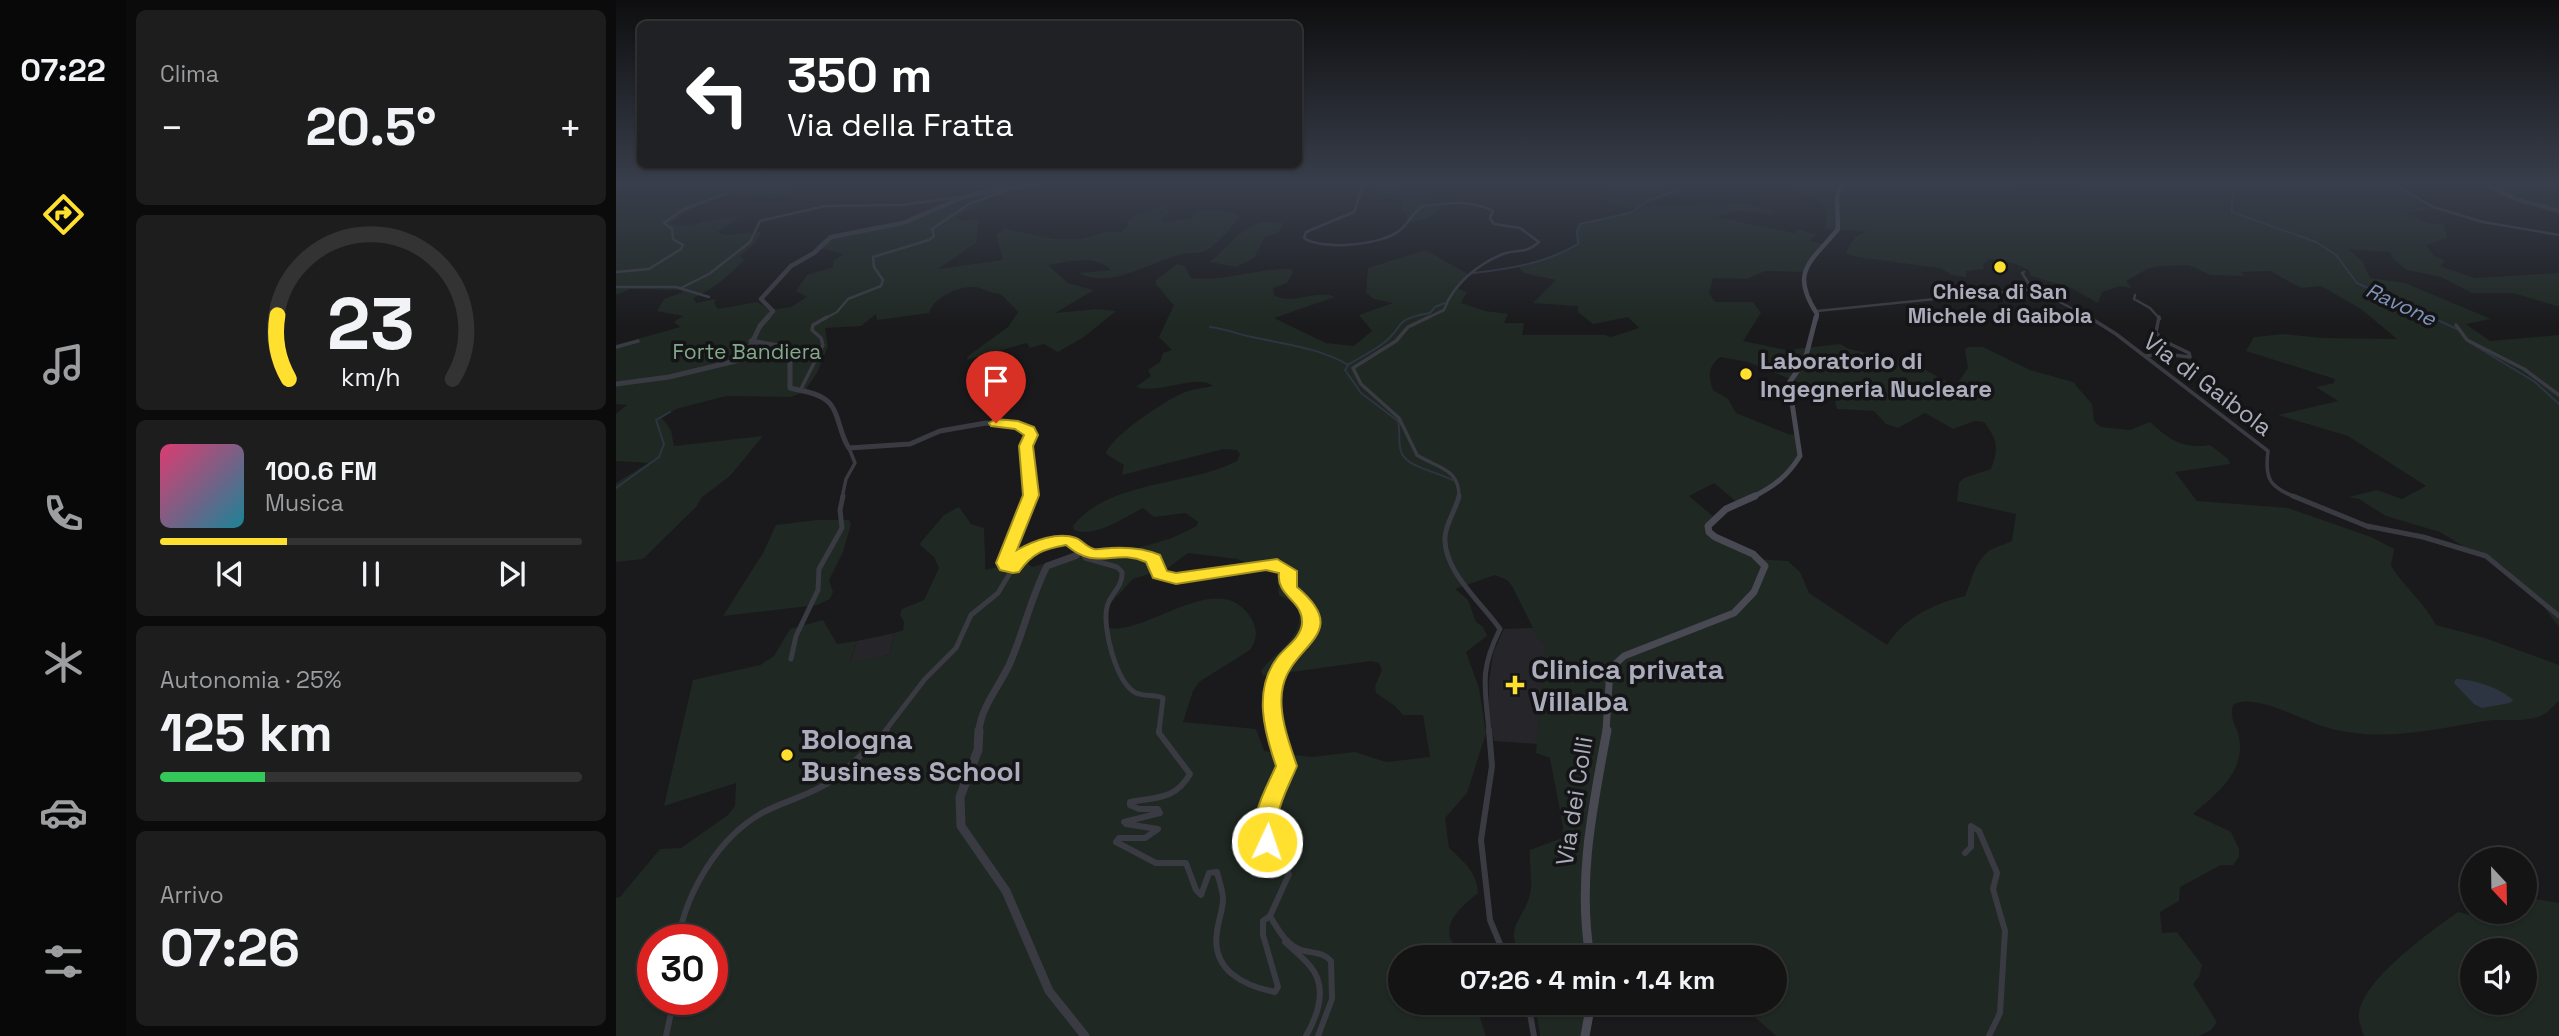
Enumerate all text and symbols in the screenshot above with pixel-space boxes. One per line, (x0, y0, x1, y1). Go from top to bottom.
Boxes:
text: 350 m (787, 44, 932, 106)
icon: left (672, 49, 763, 140)
text: 07:22 (20, 50, 106, 90)
text: Clima (160, 59, 219, 89)
text: 20.5° (305, 94, 437, 160)
text: − (160, 104, 184, 152)
text: + (558, 104, 582, 152)
text: Via della Fratta (787, 105, 1014, 145)
icon: directions (39, 190, 88, 239)
marker: Chiesa di San Michele di Gaibola (1992, 259, 2008, 275)
water label: Ravone (2362, 276, 2442, 333)
text: 23 (327, 277, 415, 370)
place label: Chiesa di San Michele di Gaibola (1908, 278, 2092, 329)
street label: Via di Gaibola (2137, 325, 2279, 443)
park label: Forte Bandiera (673, 338, 821, 365)
icon: music (39, 340, 88, 389)
place label: Laboratorio di Ingegneria Nucleare (1760, 345, 1992, 404)
pin (966, 351, 1026, 423)
text: km/h (341, 361, 401, 393)
icon: arrive (977, 362, 1015, 400)
marker: Laboratorio di Ingegneria Nucleare (1738, 366, 1754, 382)
text: 100.6 FM (265, 454, 377, 488)
text: Musica (265, 488, 344, 518)
icon: phone (39, 489, 88, 538)
icon: previous (211, 555, 249, 593)
icon: pause (352, 555, 390, 593)
icon: next (493, 555, 531, 593)
icon: climate (39, 638, 88, 687)
place label: Clinica privata Villalba (1531, 651, 1724, 719)
text: Autonomia · 25% (160, 665, 341, 695)
marker: Clinica privata Villalba (1505, 675, 1525, 695)
text: 125 km (160, 700, 333, 766)
place label: Bologna Business School (801, 721, 1021, 789)
street label: Via dei Colli (1548, 734, 1600, 868)
marker: Bologna Business School (779, 747, 795, 763)
icon: car (39, 788, 88, 837)
position arrow (1230, 805, 1304, 879)
north arrow (2460, 847, 2538, 924)
map controls (2460, 847, 2537, 1015)
text: Arrivo (160, 880, 224, 910)
text: 07:26 (160, 915, 300, 981)
speed limit sign: 30 (637, 924, 728, 1015)
icon: filters (39, 937, 88, 986)
button: sound (2460, 938, 2537, 1015)
text: 07:26 · 4 min · 1.4 km (1460, 963, 1715, 997)

